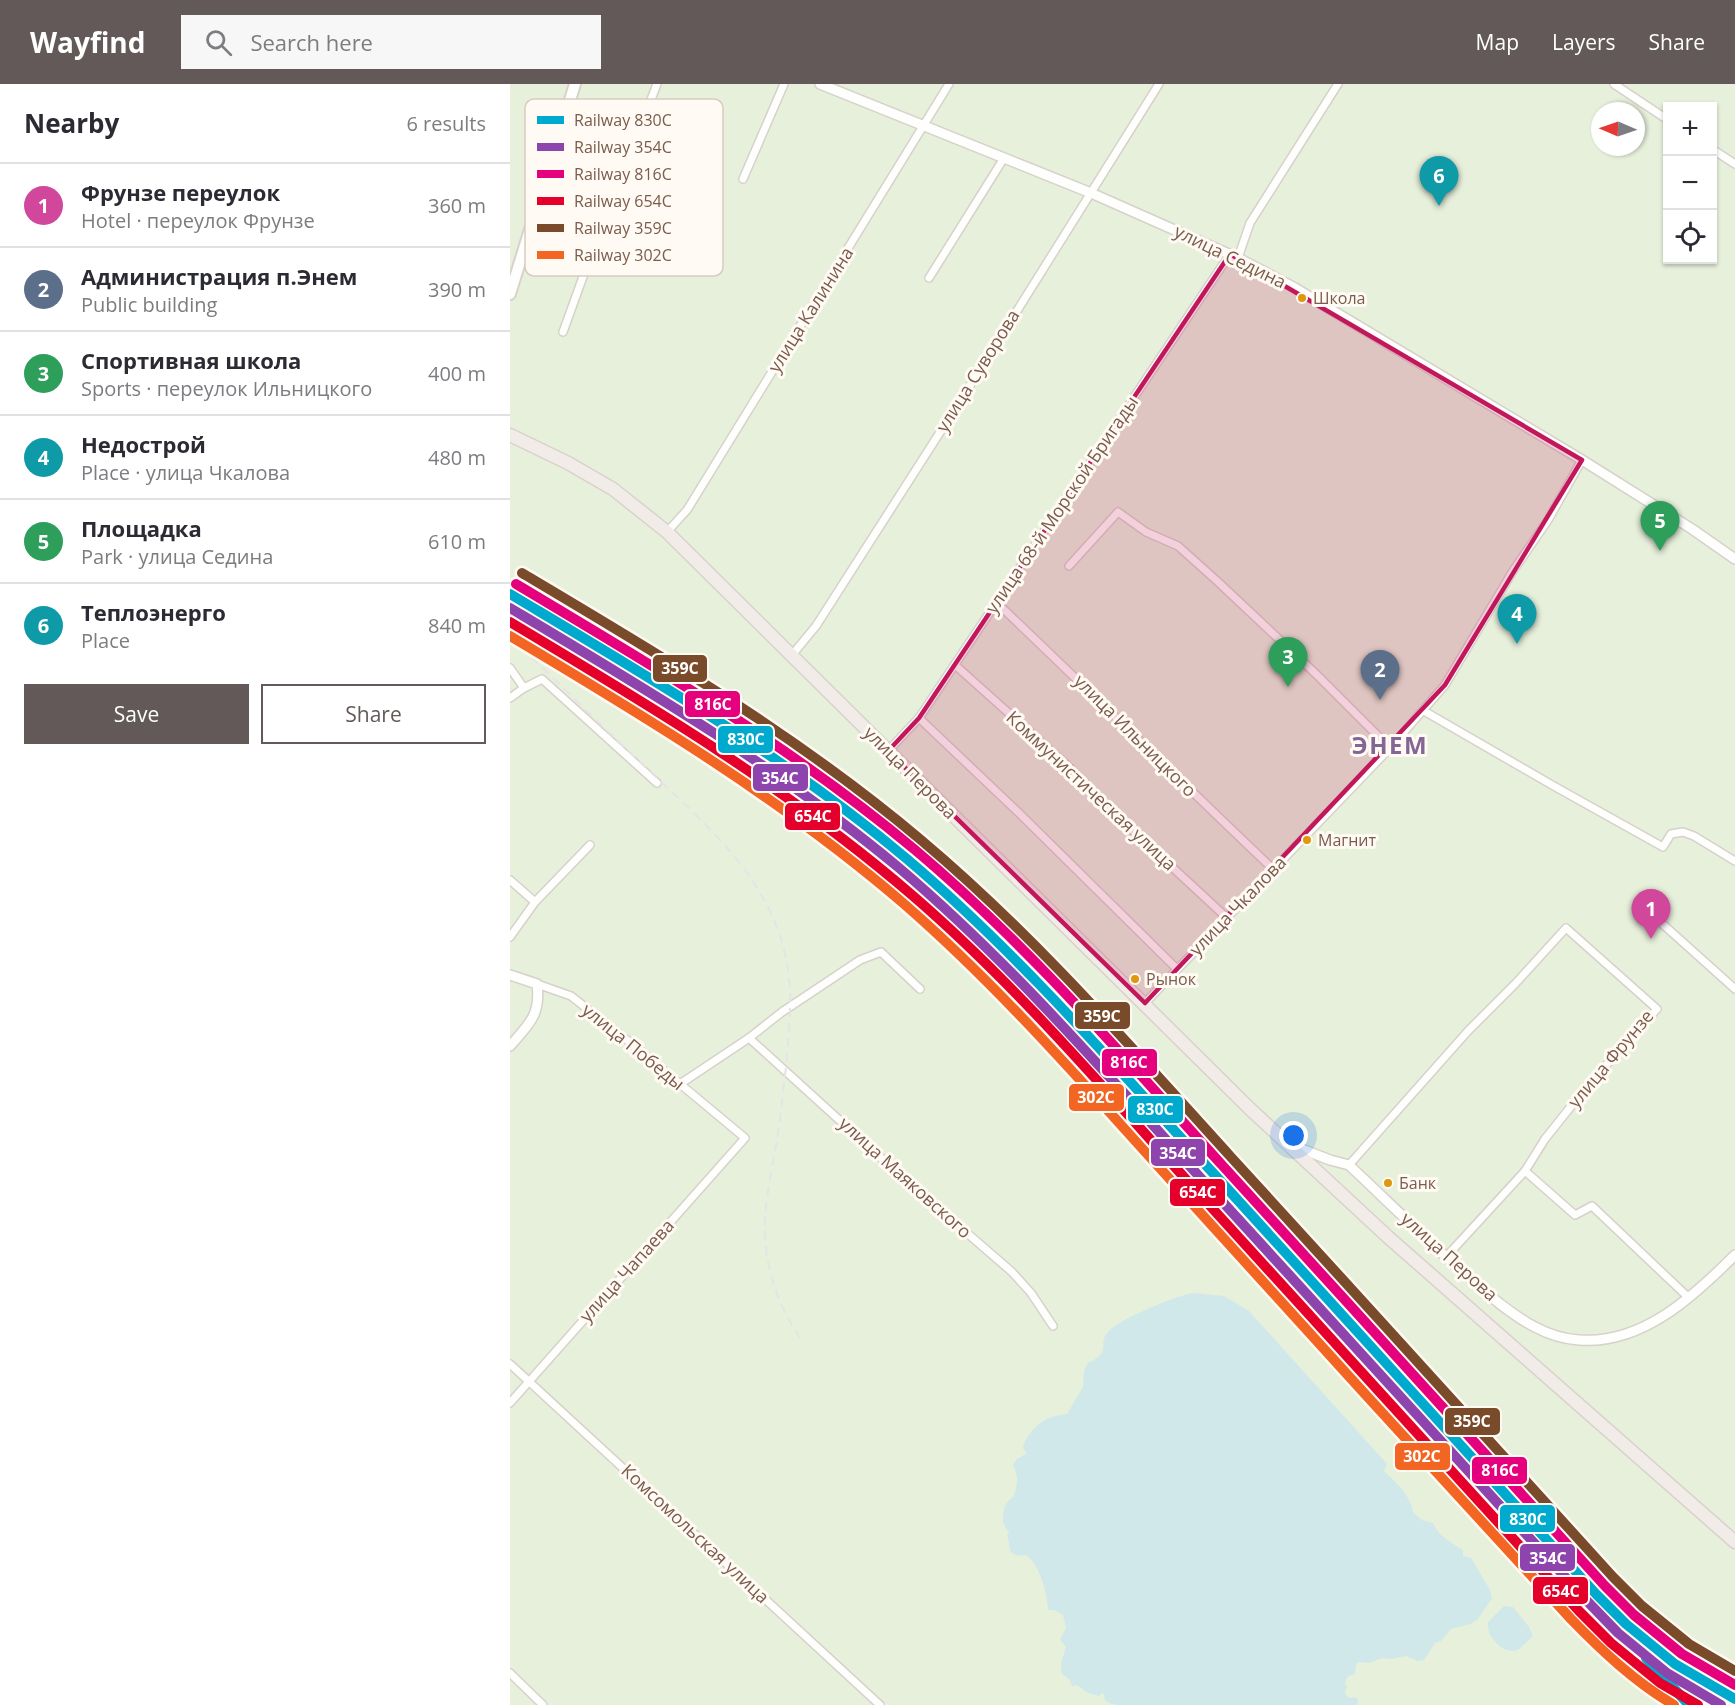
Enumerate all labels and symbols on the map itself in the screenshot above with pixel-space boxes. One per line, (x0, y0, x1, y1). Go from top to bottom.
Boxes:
legend (525, 99, 723, 276)
north arrow (1591, 102, 1645, 156)
text: Railway 830С (574, 109, 672, 131)
text: Railway 354С (574, 136, 672, 158)
pin: 6 (1420, 156, 1458, 206)
text: Railway 816С (574, 163, 672, 185)
text: Railway 654С (574, 190, 672, 212)
text: Railway 359С (574, 217, 672, 239)
street label: улица Седина (1171, 219, 1290, 293)
street label: улица Калинина (762, 242, 858, 377)
text: Railway 302С (574, 244, 672, 266)
place label: Школа (1313, 287, 1365, 309)
marker: Школа (1296, 292, 1308, 304)
street label: улица Суворова (930, 305, 1025, 436)
street label: улица 68-й Морской Бригады (979, 391, 1143, 618)
pin: 5 (1640, 502, 1680, 551)
pin: 4 (1498, 594, 1536, 644)
pin: 3 (1268, 638, 1308, 687)
pin: 2 (1360, 650, 1400, 700)
line badge: 359С (652, 654, 708, 683)
text: 359С (661, 657, 699, 679)
street label: улица Ильницкого (1069, 669, 1202, 802)
line badge: 816С (684, 690, 741, 718)
text: 816С (694, 693, 732, 715)
street label: Коммунистическая улица (1002, 705, 1182, 876)
street label: улица Перова (859, 721, 962, 824)
line badge: 830С (717, 725, 774, 754)
text: 830С (727, 728, 765, 750)
district label: ЭНЕМ (1352, 728, 1428, 761)
line badge: 354С (752, 763, 809, 792)
text: 354С (761, 767, 799, 789)
line badge: 654С (784, 802, 841, 831)
text: 654С (794, 805, 832, 827)
place label: Магнит (1318, 829, 1376, 851)
marker: Магнит (1301, 834, 1313, 846)
street label: улица Чкалова (1184, 850, 1291, 960)
pin: 1 (1632, 890, 1670, 939)
place label: Рынок (1146, 968, 1197, 990)
marker: Рынок (1129, 973, 1141, 985)
street label: улица Победы (577, 997, 690, 1095)
line badge: 359С (1074, 1001, 1131, 1030)
street label: улица Фрунзе (1562, 1004, 1658, 1113)
text: 359С (1083, 1005, 1121, 1027)
line badge: 816С (1101, 1048, 1158, 1077)
text: 816С (1110, 1051, 1148, 1073)
line badge: 302С (1068, 1083, 1125, 1112)
text: 302С (1077, 1086, 1115, 1108)
line badge: 830С (1127, 1095, 1184, 1124)
text: 830С (1136, 1098, 1174, 1120)
street label: улица Маяковского (834, 1111, 977, 1243)
your location (1279, 1121, 1308, 1150)
line badge: 354С (1150, 1138, 1206, 1167)
text: 354С (1159, 1142, 1197, 1164)
place label: Банк (1399, 1172, 1437, 1194)
marker: Банк (1382, 1177, 1394, 1189)
line badge: 654С (1169, 1178, 1226, 1207)
text: 654С (1179, 1181, 1217, 1203)
street label: улица Перова (1396, 1206, 1503, 1306)
street label: улица Чапаева (574, 1214, 679, 1327)
line badge: 359С (1444, 1407, 1501, 1436)
text: 359С (1453, 1410, 1491, 1432)
line badge: 302С (1394, 1442, 1451, 1471)
text: 302С (1403, 1445, 1441, 1467)
line badge: 816С (1471, 1456, 1528, 1485)
street label: Комсомольская улица (617, 1458, 775, 1608)
text: 816С (1481, 1459, 1519, 1481)
line badge: 830С (1499, 1504, 1556, 1533)
text: 830С (1509, 1508, 1547, 1530)
line badge: 354С (1519, 1543, 1576, 1572)
text: 354С (1529, 1547, 1567, 1569)
line badge: 654С (1532, 1576, 1589, 1605)
text: 654С (1542, 1580, 1580, 1602)

